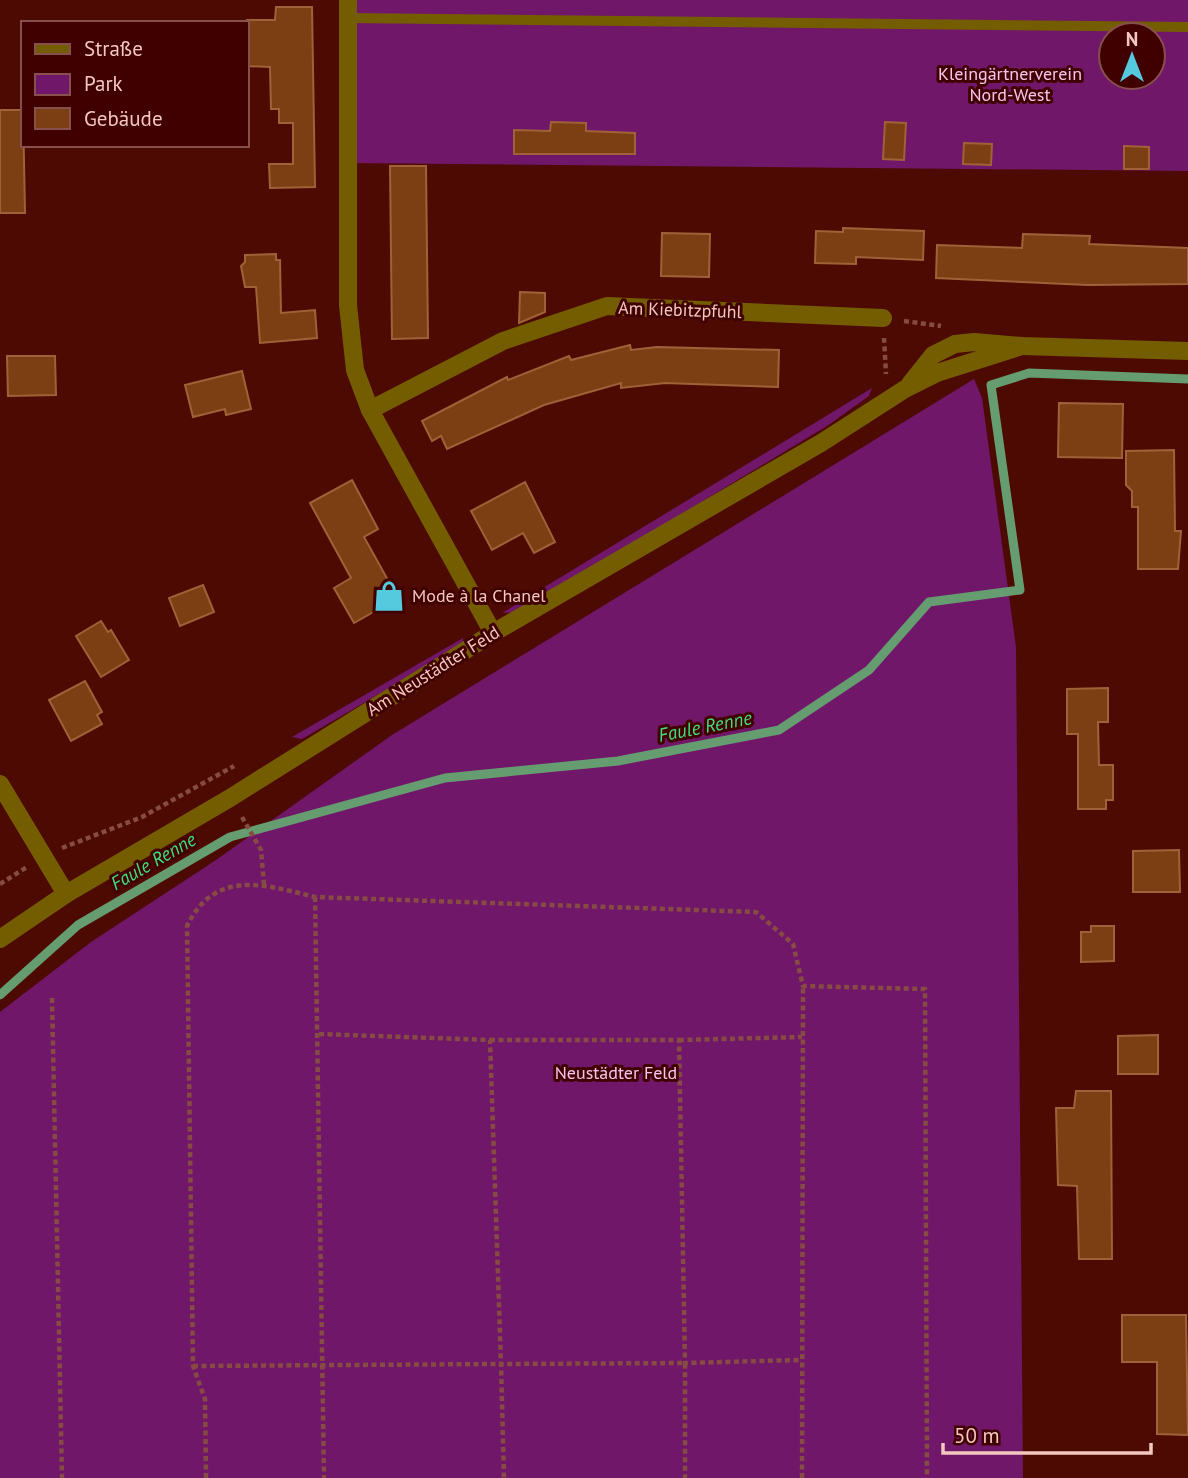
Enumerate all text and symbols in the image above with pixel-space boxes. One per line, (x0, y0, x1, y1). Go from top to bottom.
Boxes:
legend (21, 21, 248, 147)
north arrow (1097, 21, 1167, 91)
text: N (1126, 27, 1138, 51)
text: Straße (84, 35, 143, 62)
park label: Kleingärtnerverein Nord-West (938, 62, 1082, 106)
text: Park (84, 70, 123, 97)
text: Gebäude (84, 105, 163, 132)
street label: Am Kiebitzpfuhl (618, 296, 743, 323)
shop icon: Mode à la Chanel (372, 579, 406, 613)
place label: Mode à la Chanel (412, 584, 546, 607)
street label: Am Neustädter Feld (362, 620, 504, 721)
water label: Faule Renne (656, 705, 754, 747)
water label: Faule Renne (106, 827, 200, 895)
park label: Neustädter Feld (555, 1061, 677, 1084)
scale bar (943, 1412, 1151, 1456)
text: 50 m (954, 1422, 1000, 1449)

